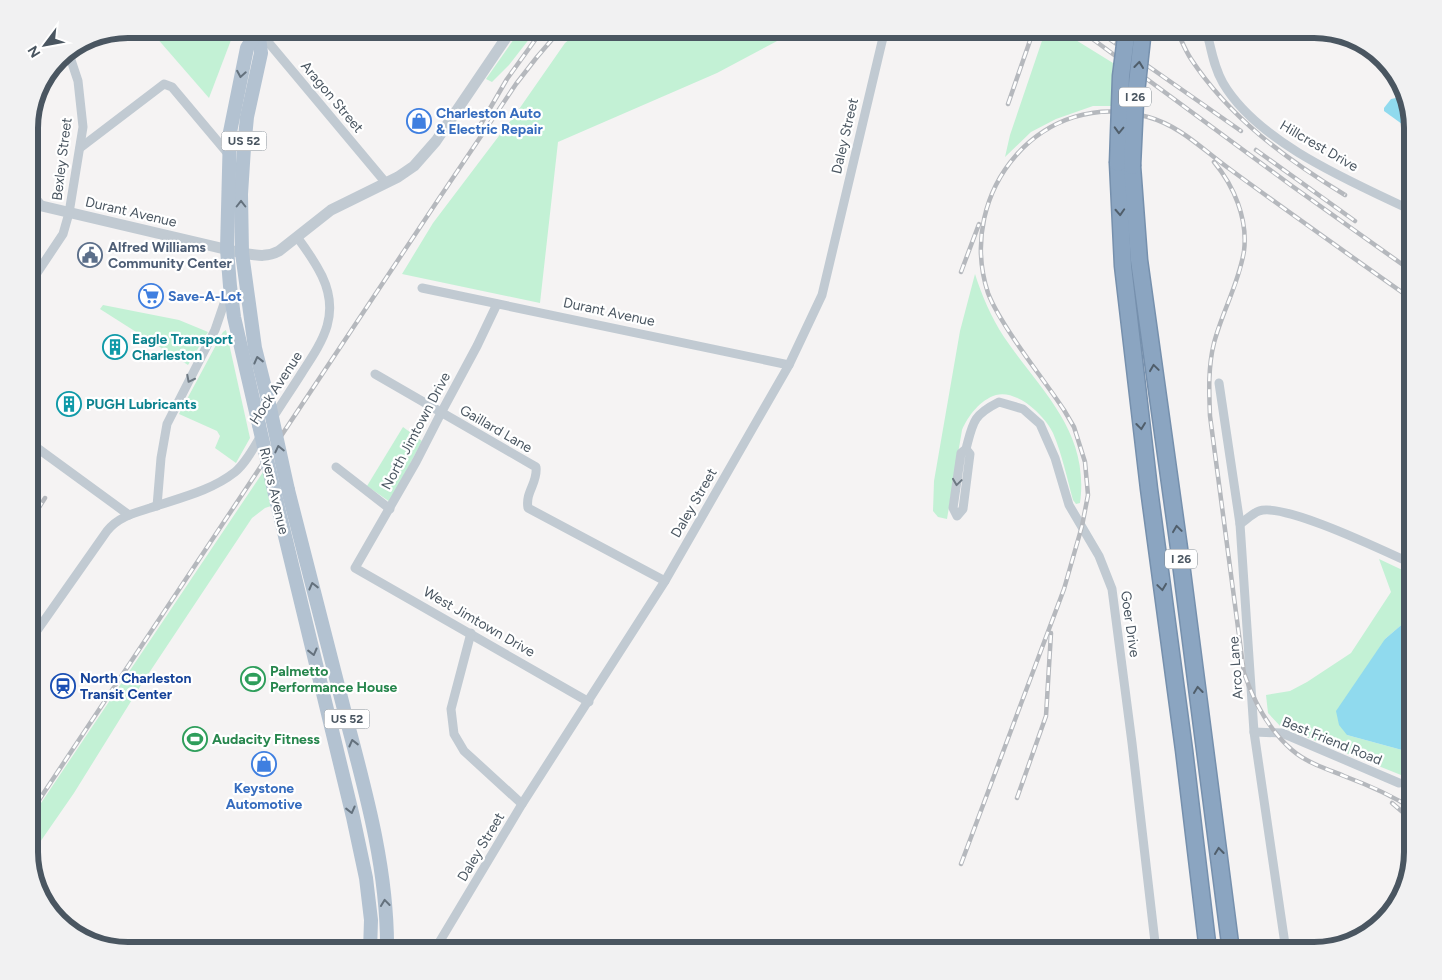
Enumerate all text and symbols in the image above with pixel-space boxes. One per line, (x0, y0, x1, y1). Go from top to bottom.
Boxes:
north arrow (20, 20, 70, 70)
text: N (24, 43, 44, 61)
street label: Aragon Street (297, 58, 367, 136)
one-way arrow (1133, 61, 1144, 69)
one-way arrow (236, 70, 246, 79)
road number: I 26 (1119, 88, 1151, 106)
street label: Daley Street (828, 96, 862, 176)
place label: Charleston Auto & Electric Repair (436, 105, 543, 138)
shop icon: Charleston Auto & Electric Repair (406, 108, 432, 134)
street label: Bexley Street (48, 117, 76, 201)
street label: Hillcrest Drive (1277, 117, 1361, 175)
one-way arrow (1114, 126, 1124, 134)
road number: US 52 (222, 132, 266, 150)
street label: Durant Avenue (84, 193, 179, 231)
one-way arrow (236, 200, 246, 208)
one-way arrow (1114, 208, 1125, 216)
place label: Alfred Williams Community Center (108, 239, 232, 272)
public building icon: Alfred Williams Community Center (77, 242, 103, 268)
supermarket icon: Save-A-Lot (138, 283, 164, 309)
place label: Save-A-Lot (168, 288, 242, 305)
street label: Durant Avenue (562, 294, 657, 330)
place label: Eagle Transport Charleston (132, 331, 233, 364)
building icon: Eagle Transport Charleston (102, 334, 128, 360)
street label: Hock Avenue (246, 348, 306, 428)
one-way arrow (253, 356, 264, 365)
one-way arrow (1149, 363, 1160, 371)
street label: North Jimtown Drive (378, 369, 454, 493)
one-way arrow (186, 374, 196, 383)
building icon: PUGH Lubricants (56, 391, 82, 417)
place label: PUGH Lubricants (86, 396, 197, 413)
street label: Gaillard Lane (457, 401, 535, 457)
one-way arrow (1135, 422, 1146, 430)
one-way arrow (274, 444, 285, 453)
street label: Rivers Avenue (256, 446, 292, 537)
street label: Daley Street (667, 465, 721, 541)
one-way arrow (952, 478, 963, 486)
one-way arrow (1172, 524, 1183, 532)
road number: I 26 (1165, 550, 1197, 568)
one-way arrow (308, 581, 319, 590)
street label: West Jimtown Drive (420, 583, 538, 661)
one-way arrow (1156, 583, 1167, 591)
street label: Goer Drive (1117, 590, 1143, 659)
street label: Arco Lane (1225, 636, 1247, 700)
one-way arrow (307, 648, 317, 656)
place label: Palmetto Performance House (270, 663, 398, 696)
sports icon: Palmetto Performance House (240, 666, 266, 692)
place label: North Charleston Transit Center (80, 670, 191, 703)
station icon: North Charleston Transit Center (50, 673, 76, 699)
one-way arrow (1193, 685, 1204, 693)
road number: US 52 (324, 710, 370, 729)
street label: Best Friend Road (1280, 713, 1384, 769)
sports icon: Audacity Fitness (182, 726, 208, 752)
place label: Audacity Fitness (212, 731, 320, 748)
one-way arrow (348, 739, 359, 748)
shop icon: Keystone Automotive (251, 751, 277, 777)
place label: Keystone Automotive (226, 780, 303, 813)
one-way arrow (345, 806, 356, 815)
street label: Daley Street (454, 809, 508, 885)
one-way arrow (1214, 846, 1225, 854)
one-way arrow (379, 898, 390, 906)

